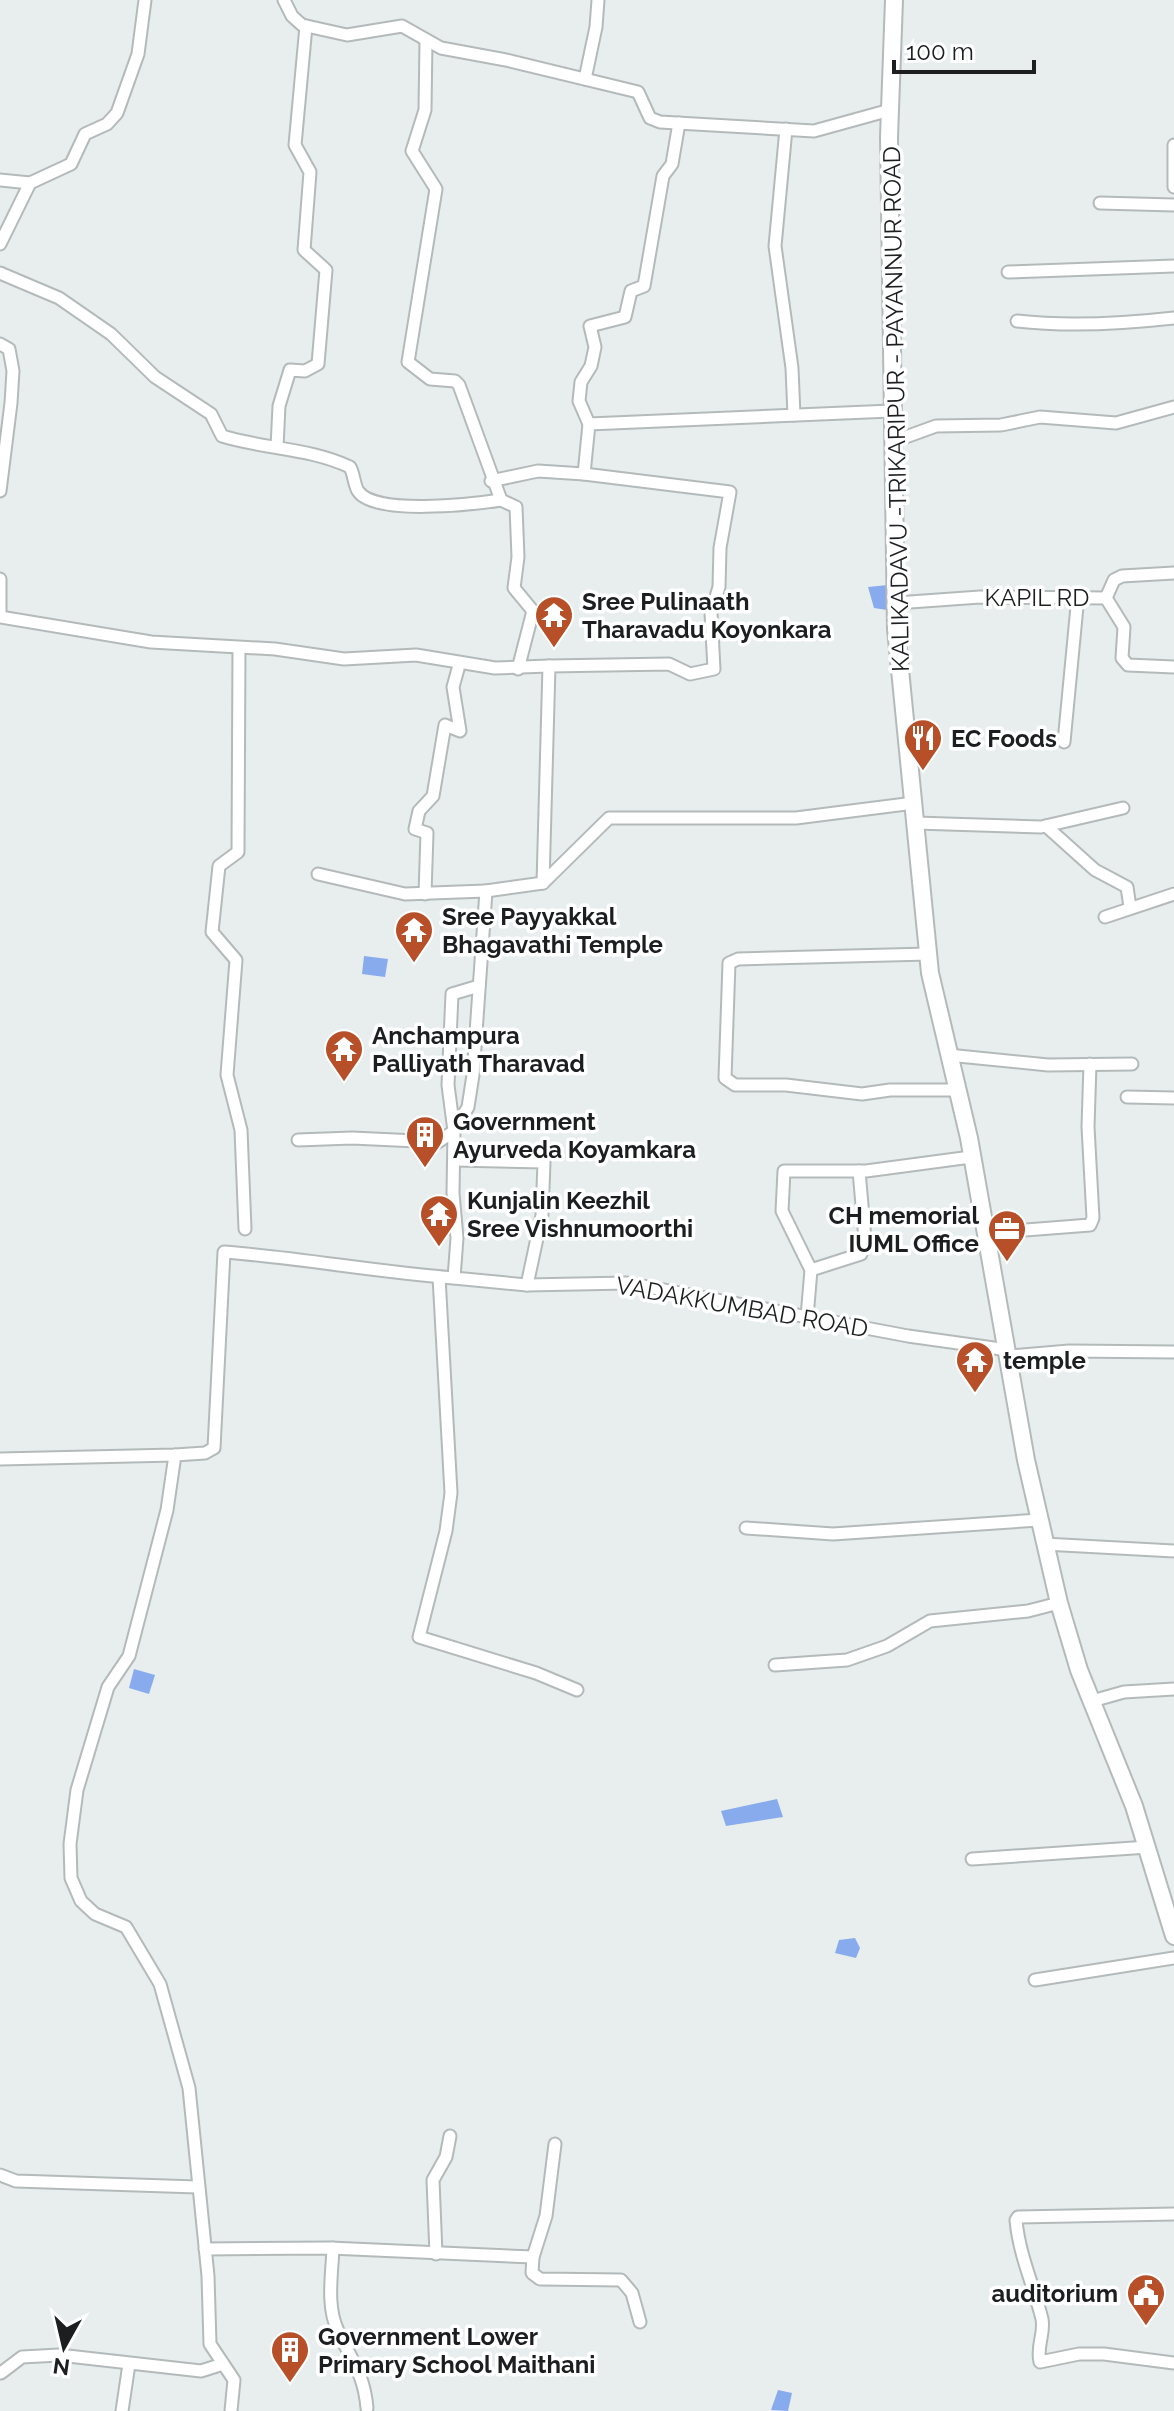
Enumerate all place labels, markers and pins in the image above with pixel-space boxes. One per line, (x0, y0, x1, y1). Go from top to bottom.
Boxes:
place label: Sree Pulinaath Tharavadu Koyonkara (582, 587, 832, 644)
temple icon: Sree Pulinaath Tharavadu Koyonkara (533, 594, 575, 649)
restaurant icon: EC Foods (902, 717, 944, 772)
place label: EC Foods (951, 724, 1057, 753)
place label: Sree Payyakkal Bhagavathi Temple (442, 902, 663, 959)
temple icon: Sree Payyakkal Bhagavathi Temple (393, 909, 435, 964)
place label: Anchampura Palliyath Tharavad (372, 1021, 585, 1078)
temple icon: Anchampura Palliyath Tharavad (323, 1028, 365, 1083)
place label: Government Ayurveda Koyamkara (453, 1107, 696, 1164)
building icon: Government Ayurveda Koyamkara (404, 1114, 446, 1169)
place label: Kunjalin Keezhil Sree Vishnumoorthi (467, 1186, 693, 1243)
temple icon: Kunjalin Keezhil Sree Vishnumoorthi (418, 1193, 460, 1248)
place label: CH memorial IUML Office (828, 1201, 979, 1258)
office icon: CH memorial IUML Office (986, 1208, 1028, 1263)
temple icon: temple (954, 1339, 996, 1394)
place label: temple (1003, 1346, 1086, 1375)
public building icon: auditorium (1125, 2272, 1167, 2327)
place label: auditorium (992, 2279, 1118, 2308)
place label: Government Lower Primary School Maithani (318, 2322, 595, 2379)
building icon: Government Lower Primary School Maithani (269, 2329, 311, 2384)

